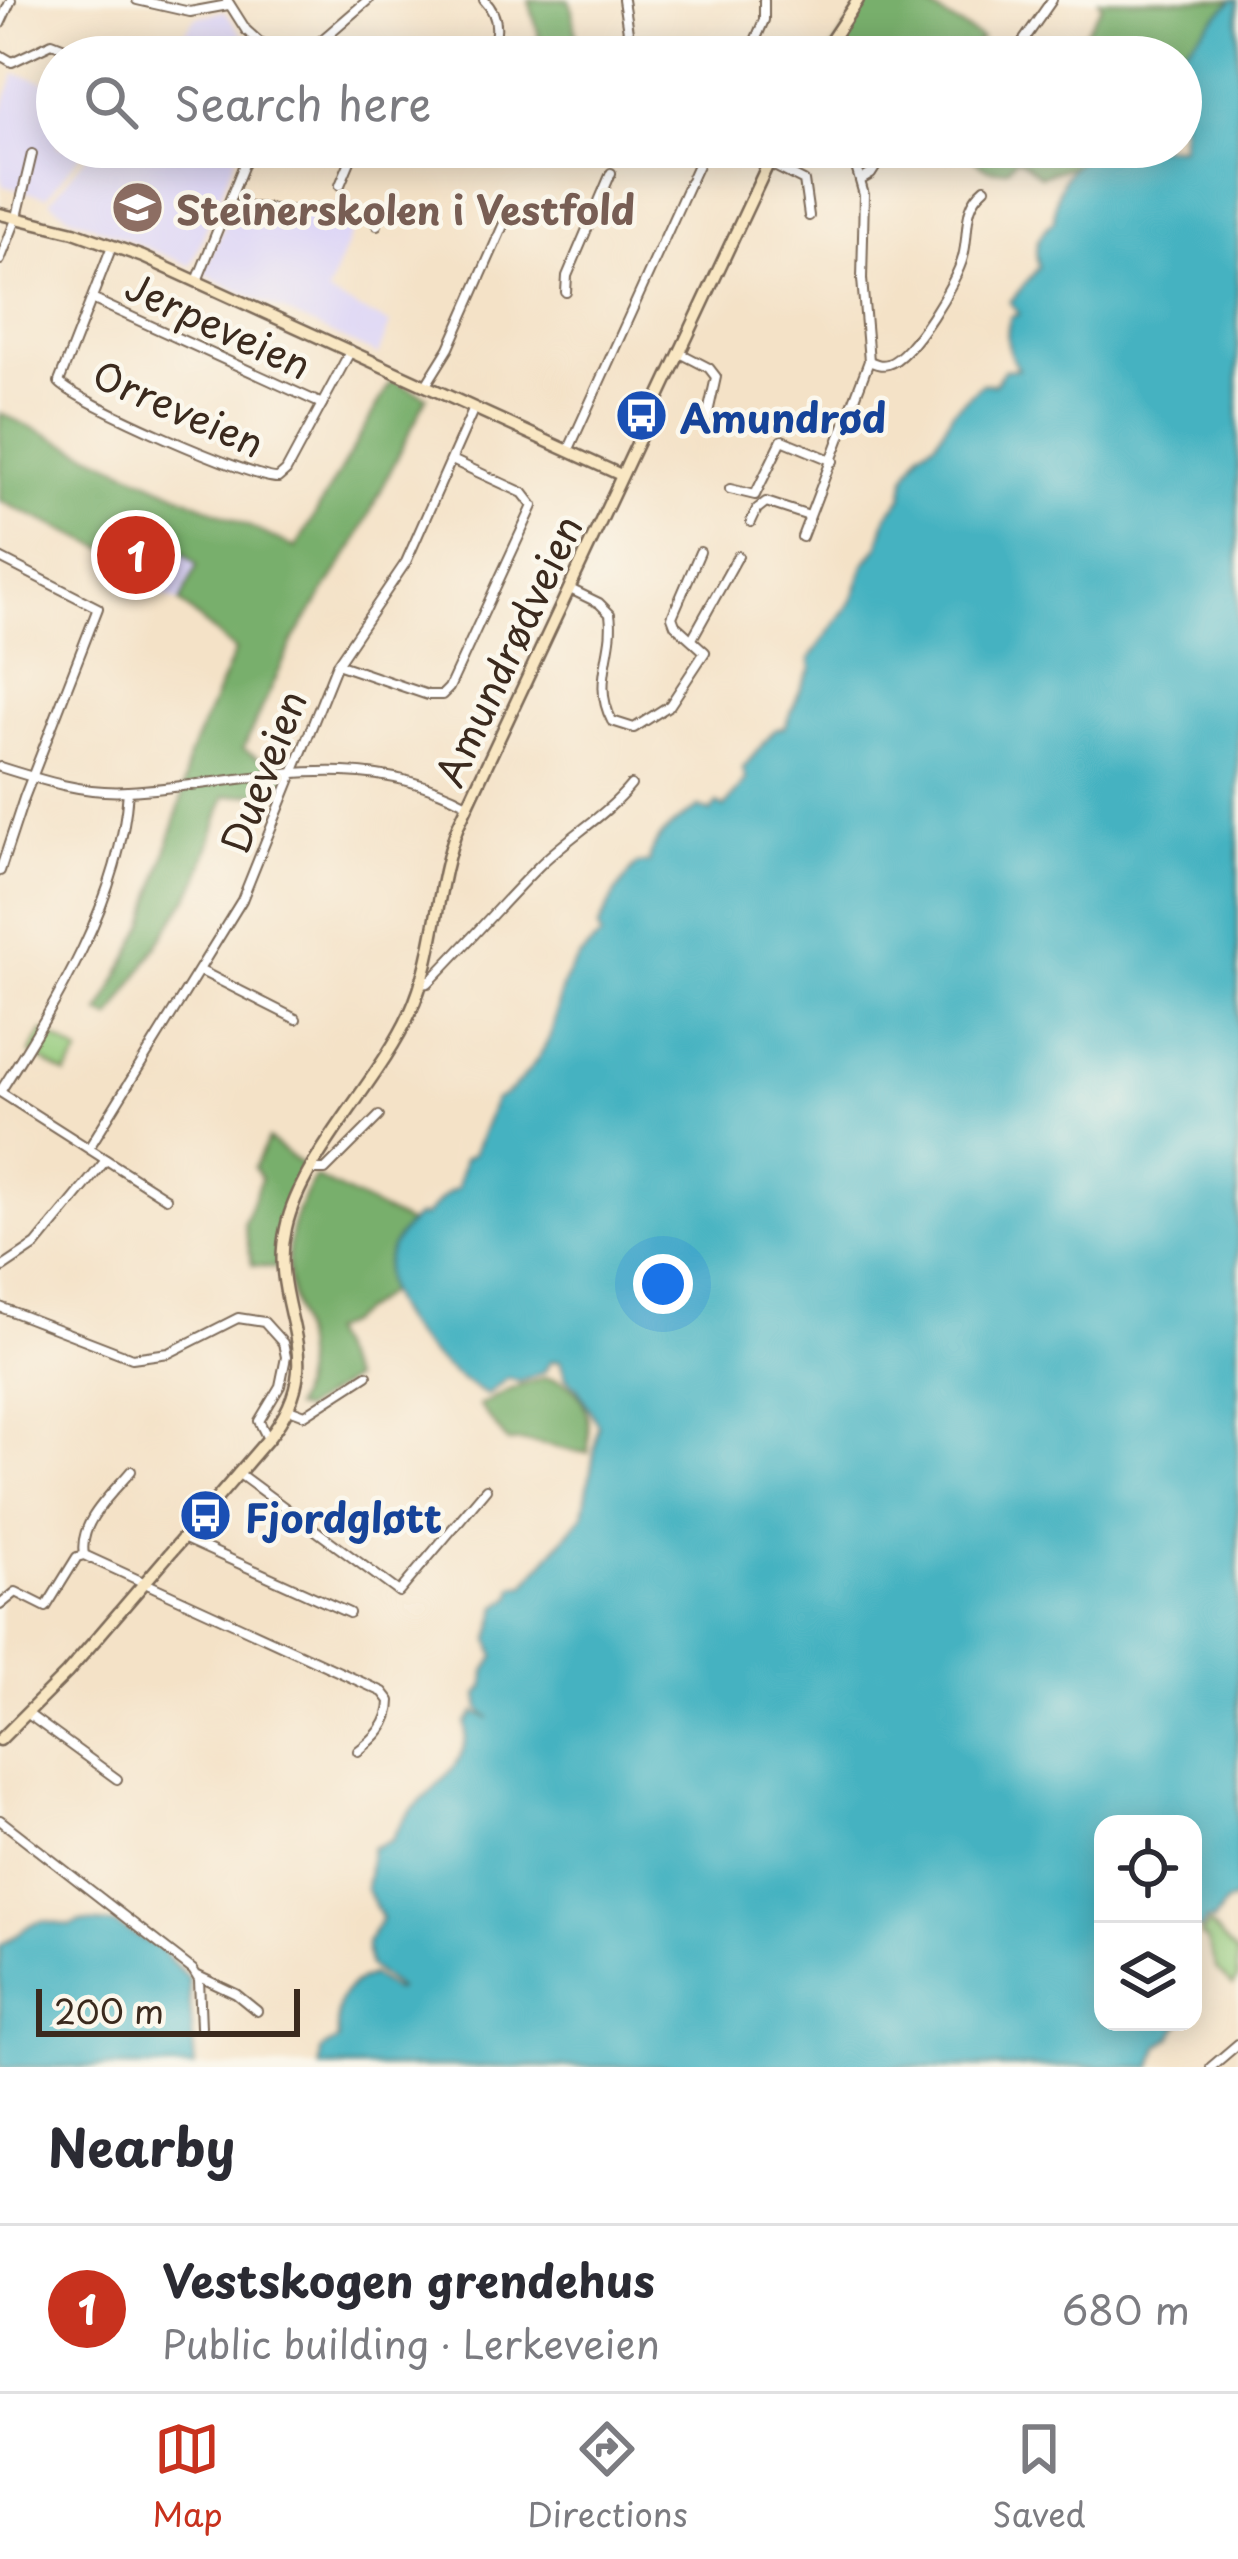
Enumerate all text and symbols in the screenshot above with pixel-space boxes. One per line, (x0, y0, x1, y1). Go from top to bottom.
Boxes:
search box (36, 36, 1202, 168)
text: Search here (174, 68, 431, 136)
icon: search (78, 69, 144, 135)
place label: Steinerskolen i Vestfold (176, 179, 635, 238)
school or university icon: Steinerskolen i Vestfold (109, 180, 165, 236)
street label: Jerpeveien (117, 255, 321, 393)
street label: Orreveien (84, 343, 274, 471)
place label: Amundrød (680, 387, 886, 446)
bus stop icon: Amundrød (613, 388, 669, 444)
street label: Amundrødveien (418, 505, 596, 795)
pin: 1 (97, 510, 175, 600)
street label: Dueveien (204, 681, 320, 861)
your location (633, 1254, 693, 1314)
place label: Fjordgløtt (245, 1487, 442, 1546)
bus stop icon: Fjordgløtt (178, 1488, 234, 1544)
map controls (1094, 1815, 1202, 2031)
button: locate (1094, 1815, 1202, 1923)
button: layers (1094, 1923, 1202, 2031)
scale bar (36, 1983, 300, 2036)
text: 200 m (54, 1985, 164, 2035)
text: Nearby (48, 2107, 235, 2184)
text: Vestskogen grendehus (162, 2245, 655, 2313)
text: 1 (78, 2279, 96, 2338)
text: 680 m (1062, 2279, 1190, 2338)
text: Public building · Lerkeveien (162, 2313, 660, 2372)
tab: Map (152, 2416, 223, 2538)
tab: Directions (527, 2416, 688, 2538)
tab: Saved (992, 2416, 1086, 2538)

